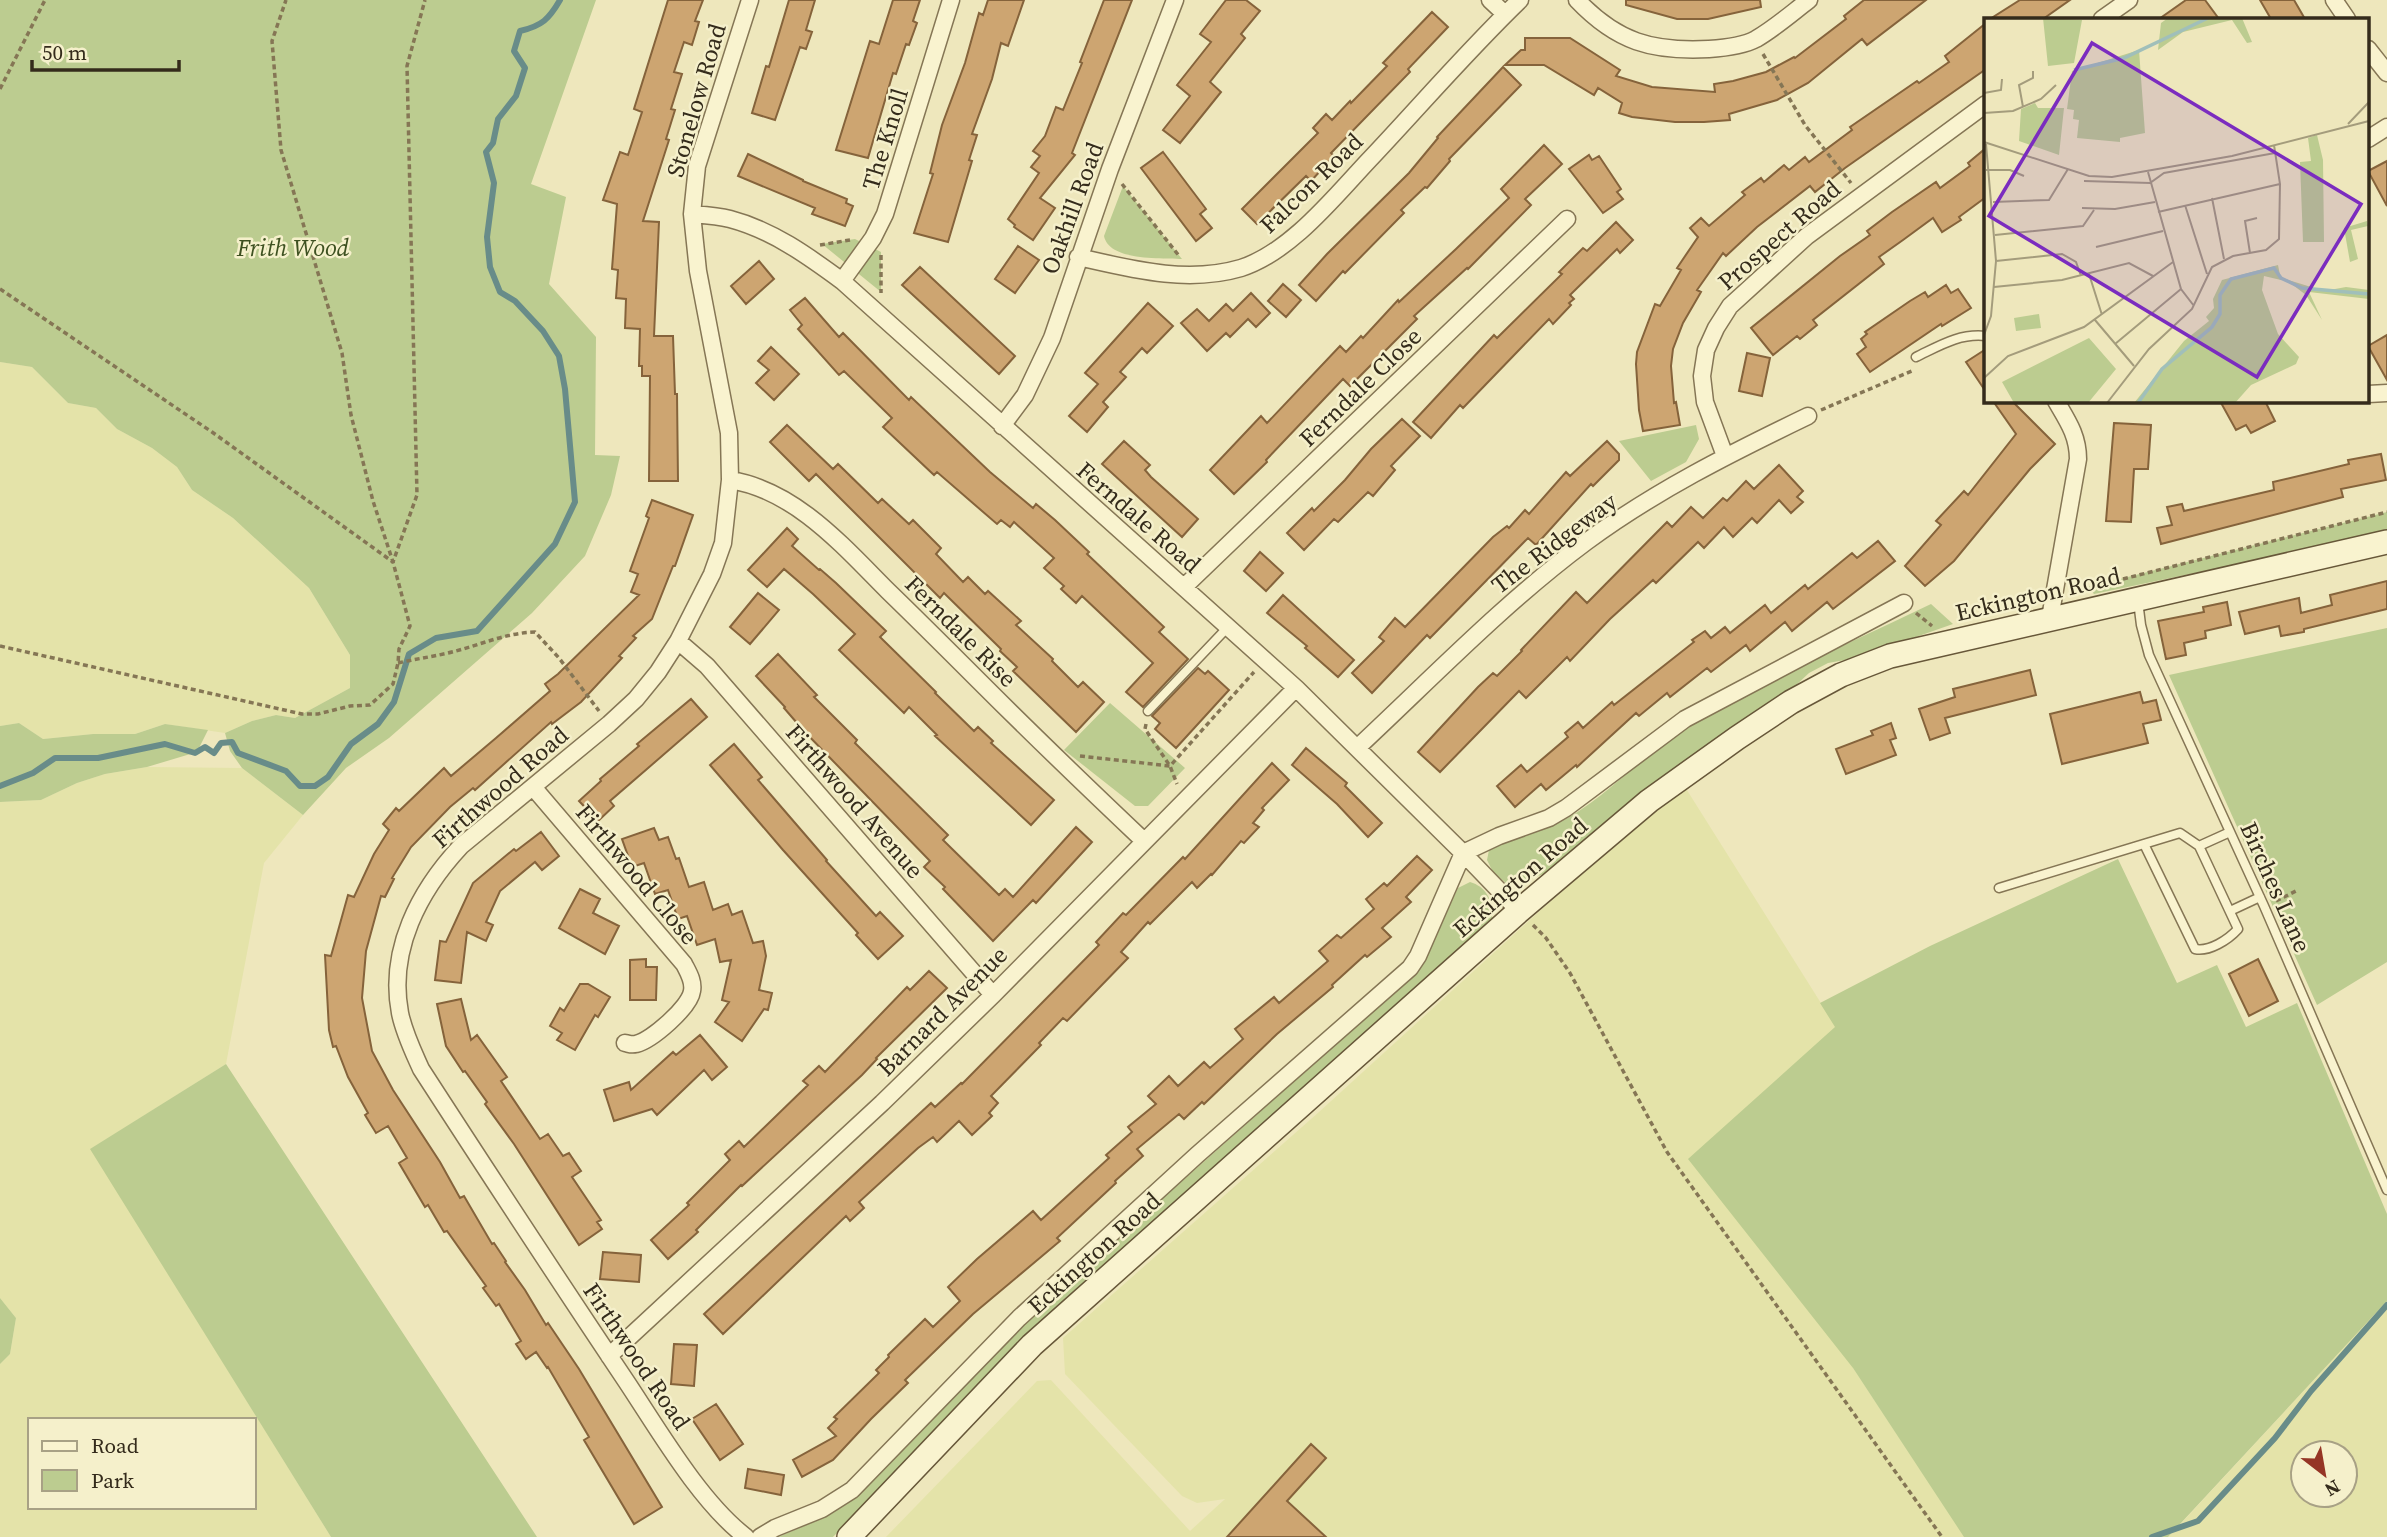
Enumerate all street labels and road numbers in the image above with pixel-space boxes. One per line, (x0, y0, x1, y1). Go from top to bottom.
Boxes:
street label: Stonelow Road (658, 19, 734, 181)
street label: The Knoll (854, 84, 916, 194)
street label: Falcon Road (1252, 125, 1370, 241)
street label: Oakhill Road (1033, 137, 1111, 279)
street label: Prospect Road (1710, 172, 1848, 298)
street label: Ferndale Close (1292, 320, 1428, 454)
street label: Ferndale Road (1070, 454, 1209, 580)
street label: The Ridgeway (1484, 484, 1624, 601)
street label: Eckington Road (1952, 559, 2124, 629)
street label: Ferndale Rise (898, 568, 1024, 694)
street label: Firthwood Avenue (779, 717, 931, 885)
street label: Firthwood Road (425, 718, 576, 855)
street label: Firthwood Close (568, 797, 706, 951)
street label: Eckington Road (1446, 809, 1595, 945)
street label: Birches Lane (2233, 817, 2319, 957)
street label: Barnard Avenue (870, 939, 1014, 1083)
street label: Eckington Road (1020, 1184, 1168, 1322)
street label: Firthwood Road (576, 1276, 699, 1436)

